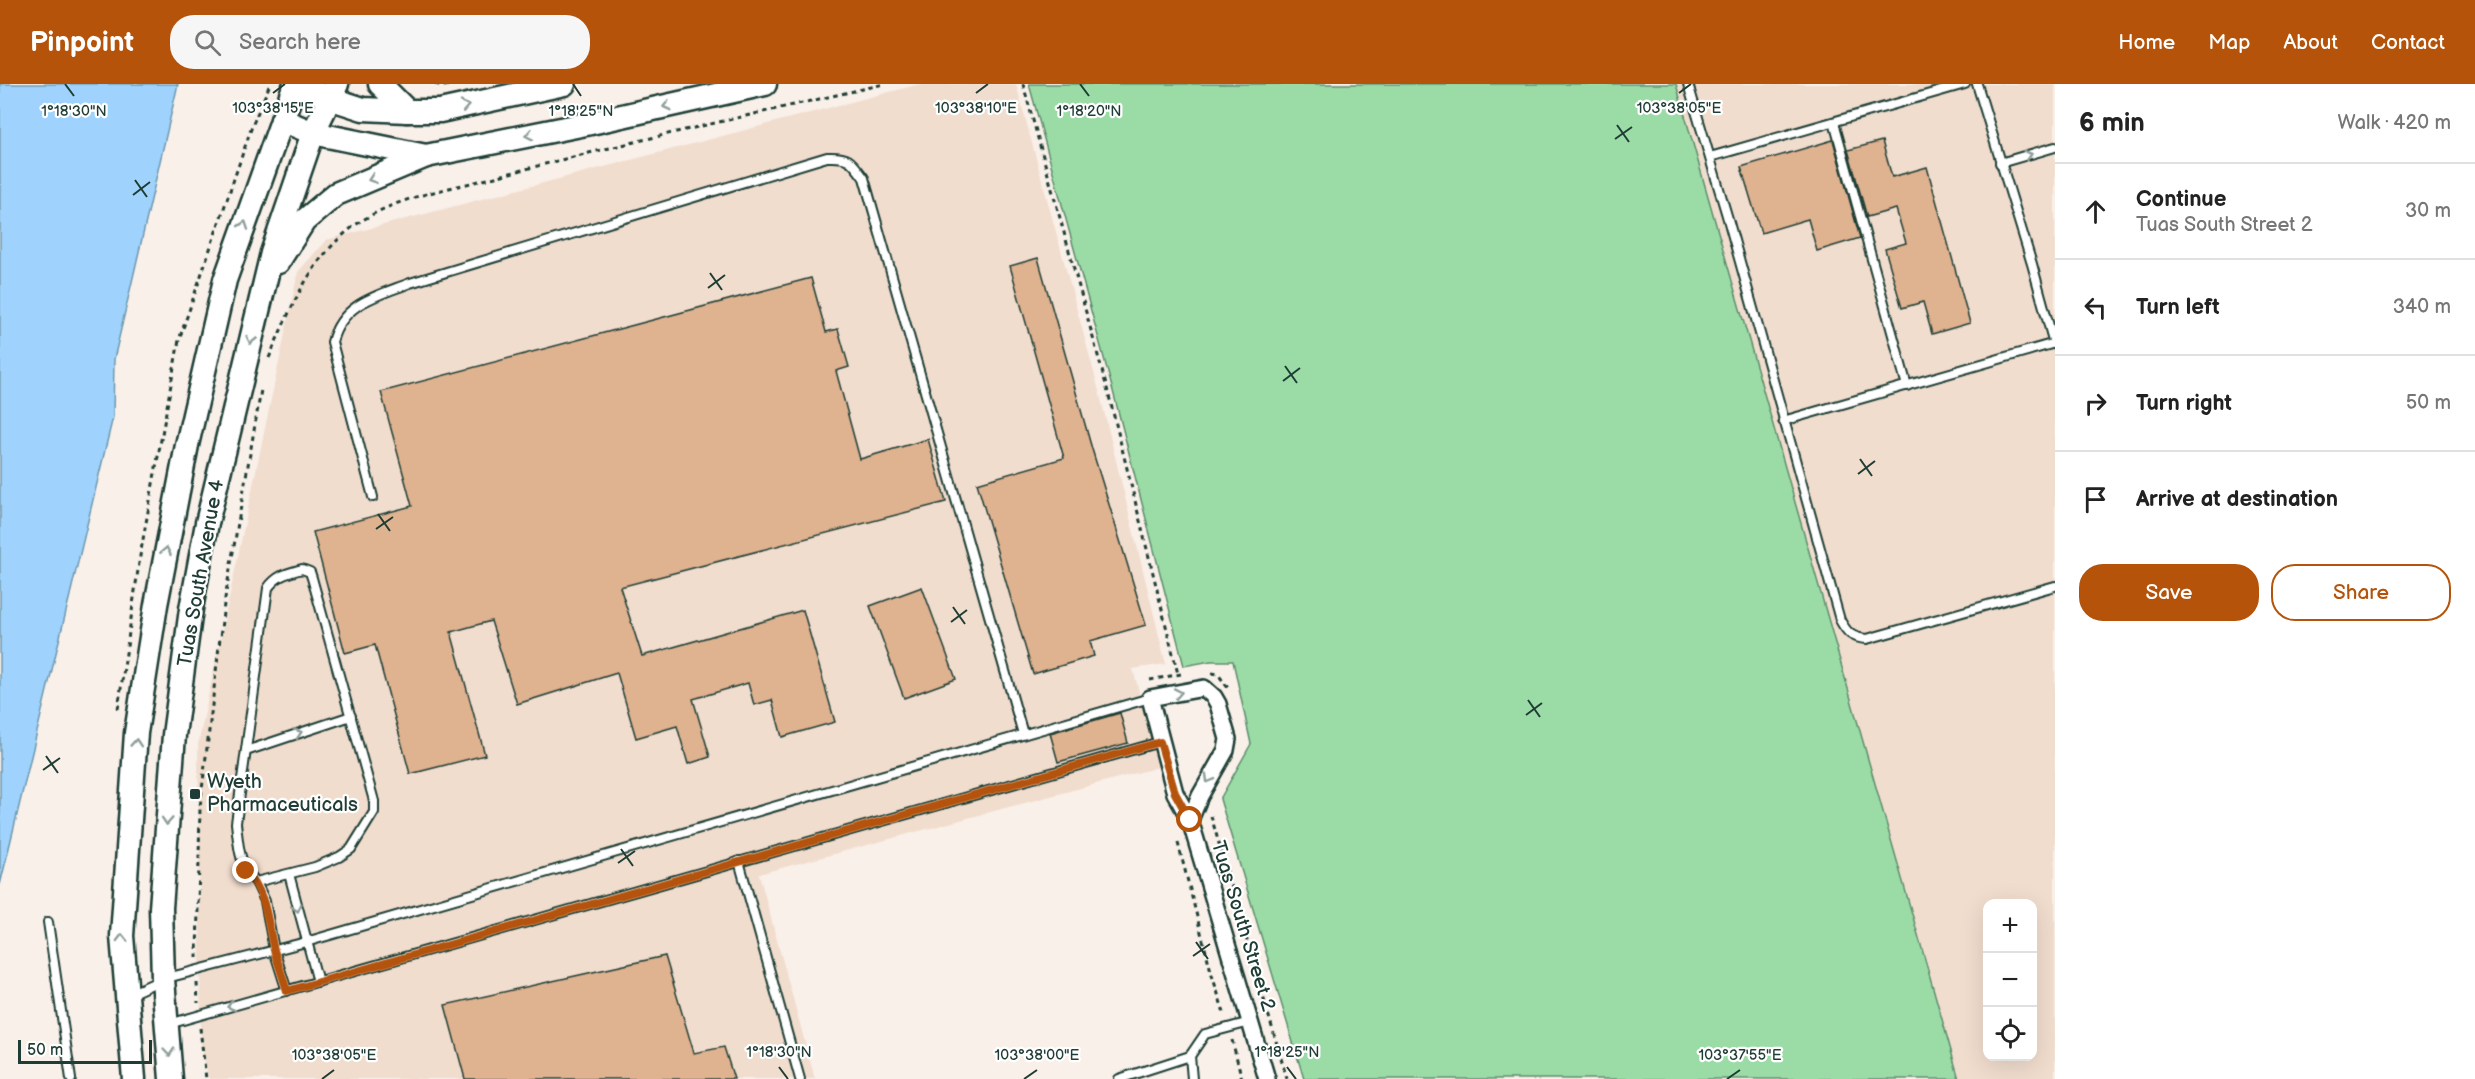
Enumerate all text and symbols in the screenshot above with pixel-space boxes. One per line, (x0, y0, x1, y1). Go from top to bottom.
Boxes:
search box (170, 15, 590, 69)
text: Pinpoint (30, 26, 134, 59)
icon: search (191, 26, 224, 59)
text: Search here (239, 29, 361, 56)
text: Home (2118, 30, 2175, 55)
text: Map (2208, 30, 2250, 55)
text: About (2283, 30, 2338, 55)
text: Contact (2371, 30, 2445, 55)
text: 103°38'15"E (232, 99, 314, 118)
one-way arrow (663, 99, 673, 112)
text: 103°38'10"E (935, 99, 1017, 118)
text: 103°38'05"E (1637, 99, 1721, 118)
one-way arrow (460, 100, 470, 113)
text: 1°18'30"N (41, 102, 107, 121)
text: 1°18'25"N (549, 102, 613, 121)
text: 1°18'20"N (1056, 102, 1122, 121)
text: 6 min (2079, 108, 2145, 139)
text: Walk · 420 m (2338, 111, 2451, 135)
one-way arrow (524, 128, 534, 141)
one-way arrow (2022, 150, 2033, 162)
one-way arrow (367, 171, 378, 184)
text: Continue (2136, 186, 2226, 213)
icon: ahead (2079, 195, 2112, 228)
text: 30 m (2405, 199, 2451, 223)
text: Tuas South Street 2 (2136, 213, 2313, 237)
one-way arrow (237, 220, 250, 231)
icon: left (2079, 291, 2112, 324)
text: Turn left (2136, 294, 2220, 321)
text: 340 m (2393, 295, 2451, 319)
one-way arrow (245, 334, 258, 344)
icon: right (2079, 387, 2112, 420)
text: Turn right (2136, 390, 2232, 417)
text: 50 m (2406, 391, 2451, 415)
street label: Tuas South Avenue 4 (173, 478, 229, 668)
icon: arrive (2079, 483, 2112, 516)
text: Arrive at destination (2136, 486, 2338, 513)
one-way arrow (159, 546, 172, 556)
button: Save (2079, 564, 2259, 621)
button: Share (2271, 564, 2451, 621)
one-way arrow (1173, 687, 1183, 700)
one-way arrow (292, 728, 303, 741)
one-way arrow (129, 739, 142, 748)
place label: Wyeth Pharmaceuticals (207, 770, 358, 817)
one-way arrow (1205, 773, 1217, 783)
marker: Wyeth Pharmaceuticals (188, 787, 202, 801)
route start (1176, 806, 1202, 832)
one-way arrow (161, 816, 174, 825)
street label: Tuas South Street 2 (1206, 838, 1280, 1014)
route end (232, 857, 258, 883)
map controls (1983, 899, 2037, 1061)
button: + (1983, 899, 2037, 953)
one-way arrow (290, 903, 303, 913)
one-way arrow (116, 933, 128, 942)
button: − (1983, 953, 2037, 1007)
one-way arrow (226, 999, 237, 1011)
button: locate (1983, 1007, 2037, 1061)
scale bar (18, 1037, 152, 1064)
text: 50 m (27, 1041, 63, 1060)
text: 1°18'30"N (746, 1043, 812, 1062)
text: 1°18'25"N (1255, 1043, 1319, 1062)
text: 103°38'05"E (292, 1046, 376, 1065)
text: 103°38'00"E (995, 1046, 1080, 1065)
text: 103°37'55"E (1698, 1046, 1782, 1065)
one-way arrow (162, 1048, 175, 1057)

